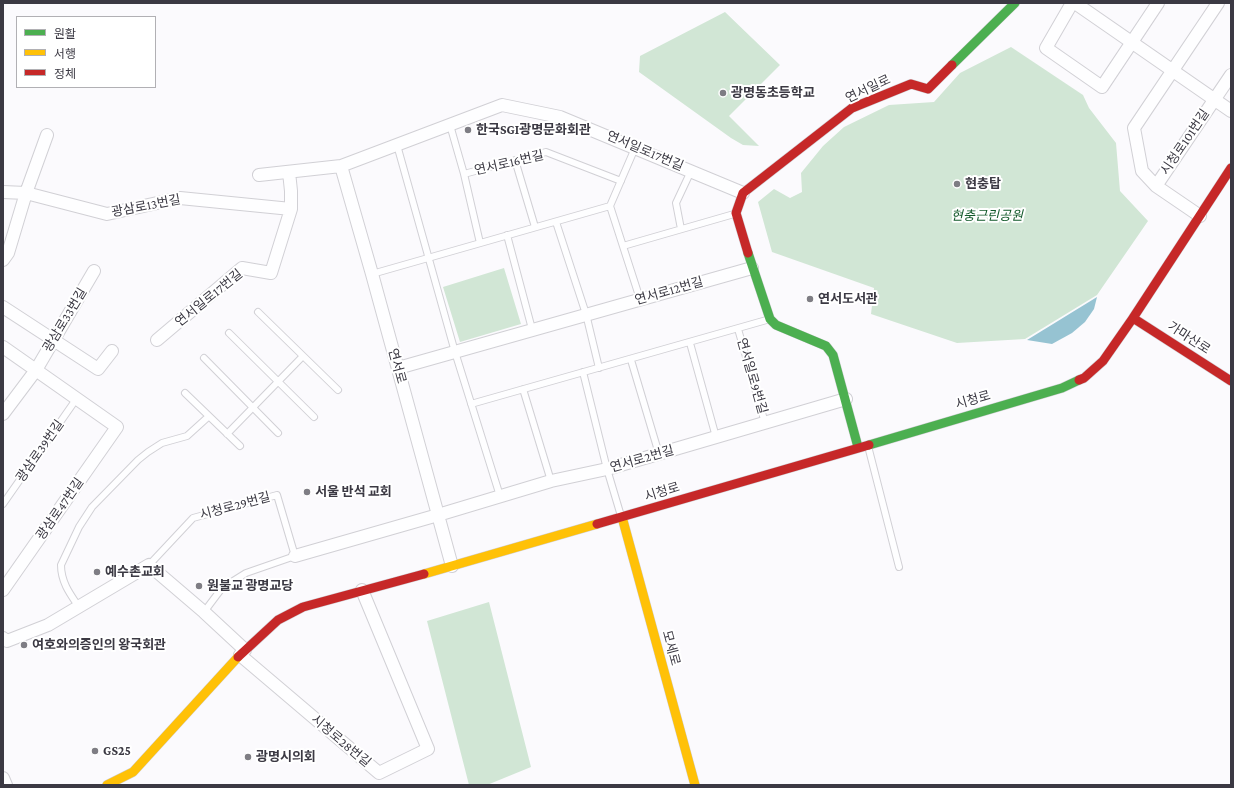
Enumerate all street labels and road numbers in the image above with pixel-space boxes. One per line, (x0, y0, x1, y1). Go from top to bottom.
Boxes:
street label: 연서일로 (843, 72, 893, 106)
street label: 시청로101번길 (1157, 106, 1213, 178)
street label: 연서일로17번길 (604, 128, 686, 174)
street label: 연서로16번길 (473, 147, 545, 179)
street label: 광삼로13번길 (110, 192, 182, 220)
street label: 연서일로17번길 (172, 266, 246, 330)
street label: 연서로12번길 (633, 274, 705, 308)
street label: 광삼로33번길 (40, 285, 90, 355)
street label: 가마산로 (1165, 318, 1213, 358)
street label: 연서일로9번길 (734, 336, 770, 416)
street label: 연서로 (385, 347, 409, 385)
street label: 시청로 (954, 388, 992, 412)
street label: 광삼로39번길 (13, 417, 67, 485)
street label: 연서로2번길 (608, 442, 676, 476)
street label: 광삼로47번길 (33, 475, 87, 543)
street label: 시청로 (643, 479, 681, 505)
street label: 시청로29번길 (198, 489, 272, 523)
street label: 모세로 (659, 629, 683, 667)
street label: 시청로28번길 (308, 712, 374, 770)

